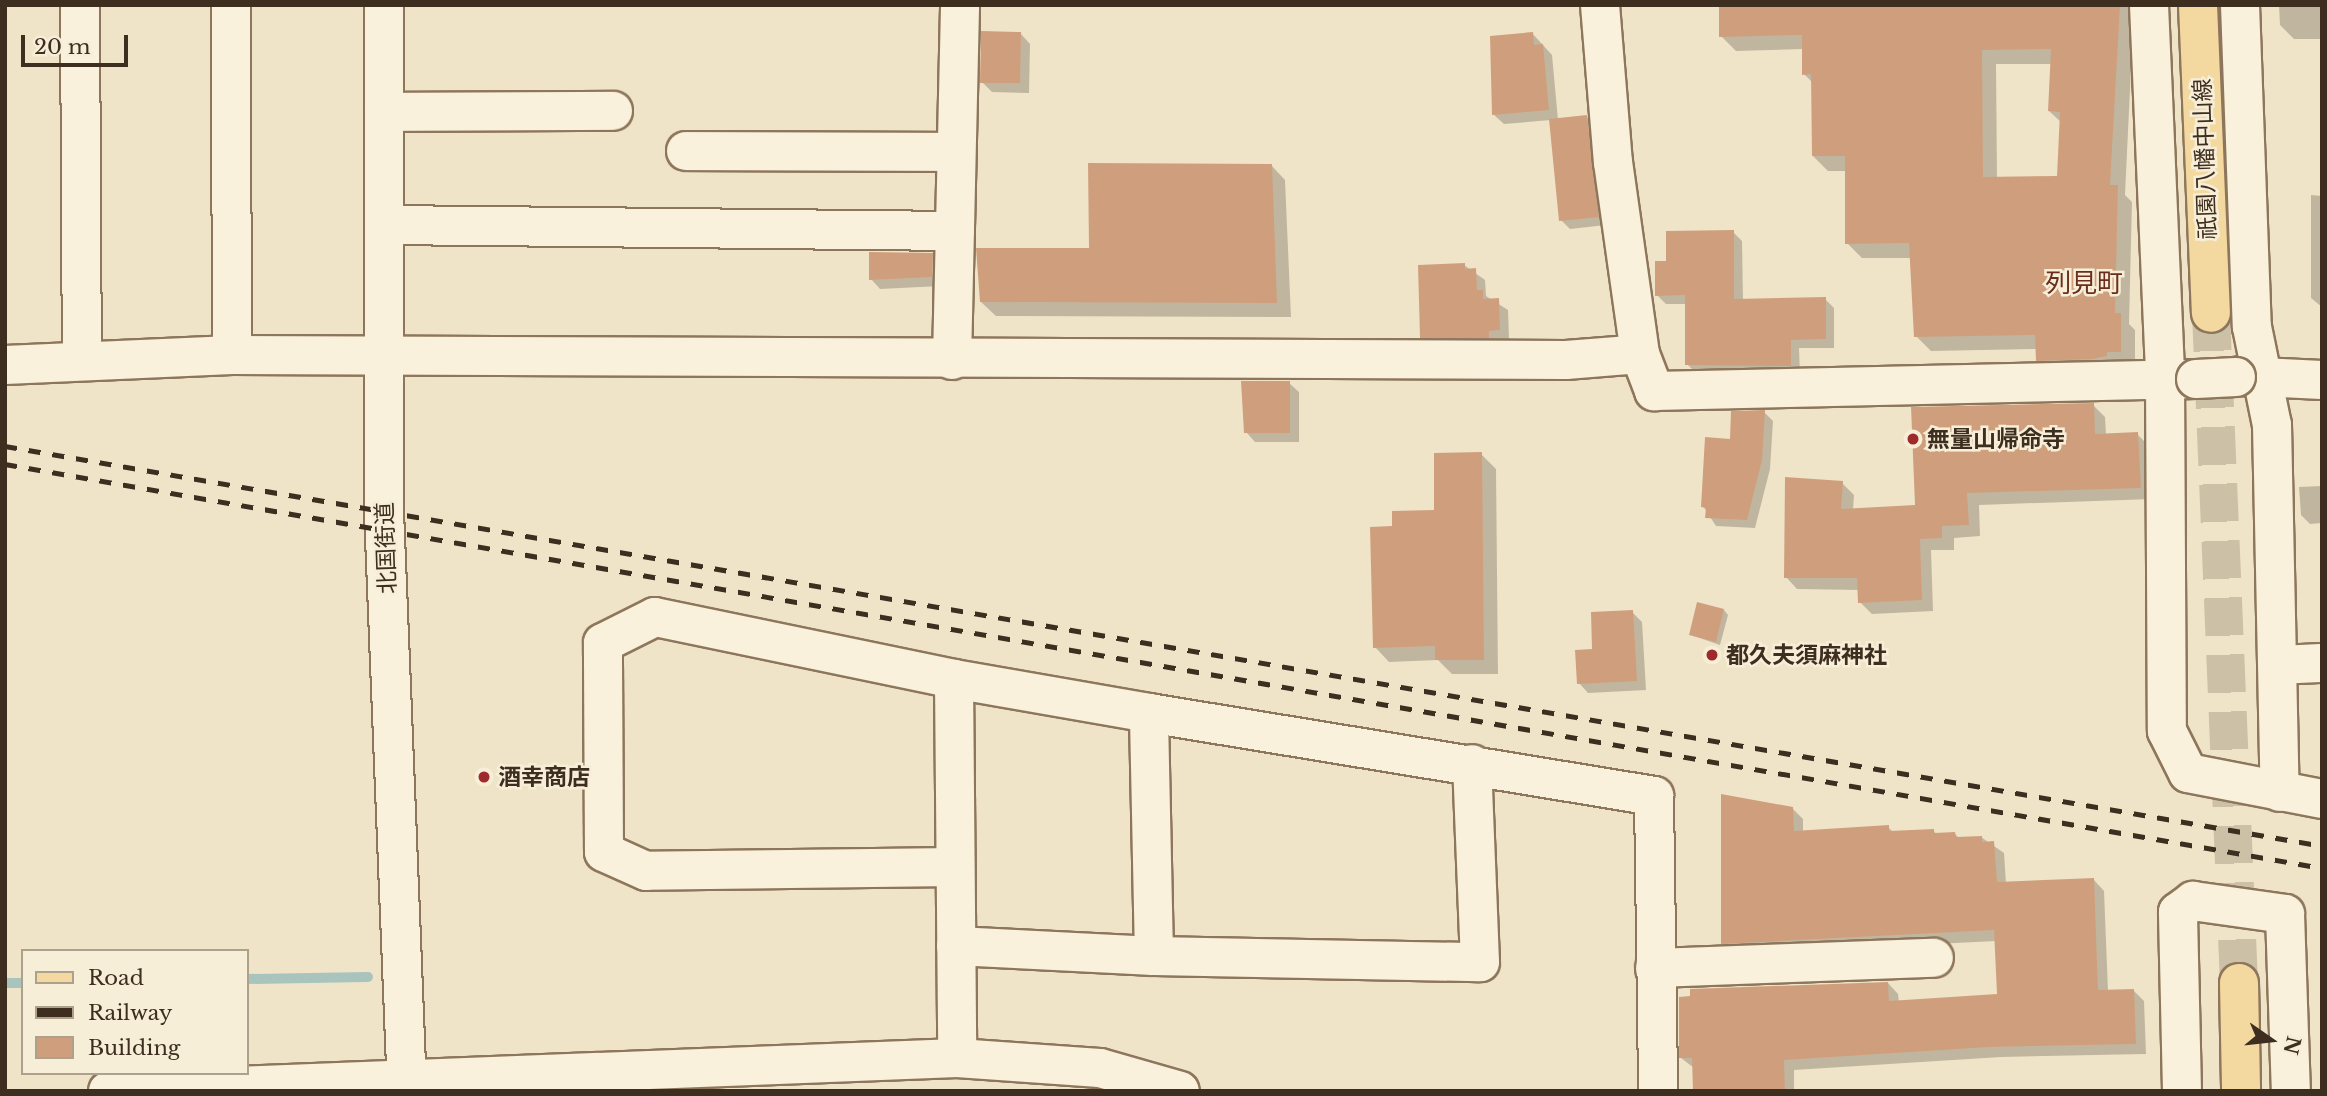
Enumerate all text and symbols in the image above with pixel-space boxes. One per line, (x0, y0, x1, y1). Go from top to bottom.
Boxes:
scale bar (24, 21, 131, 65)
text: 20 m (34, 34, 91, 60)
street label: 祇園八幡中山線 (2188, 78, 2222, 240)
district label: 列見町 (2045, 268, 2123, 300)
place label: 無量山帰命寺 (1927, 425, 2065, 453)
marker: 無量山帰命寺 (1905, 431, 1921, 447)
street label: 北国街道 (371, 502, 401, 594)
place label: 都久夫須麻神社 (1726, 641, 1887, 669)
marker: 都久夫須麻神社 (1704, 647, 1720, 663)
place label: 酒幸商店 (498, 763, 590, 791)
marker: 酒幸商店 (476, 769, 492, 785)
legend (21, 949, 248, 1075)
text: Road (88, 965, 144, 991)
text: Railway (88, 1000, 172, 1026)
north arrow (2236, 1005, 2306, 1075)
text: N (2279, 1034, 2305, 1057)
text: Building (88, 1035, 180, 1061)

